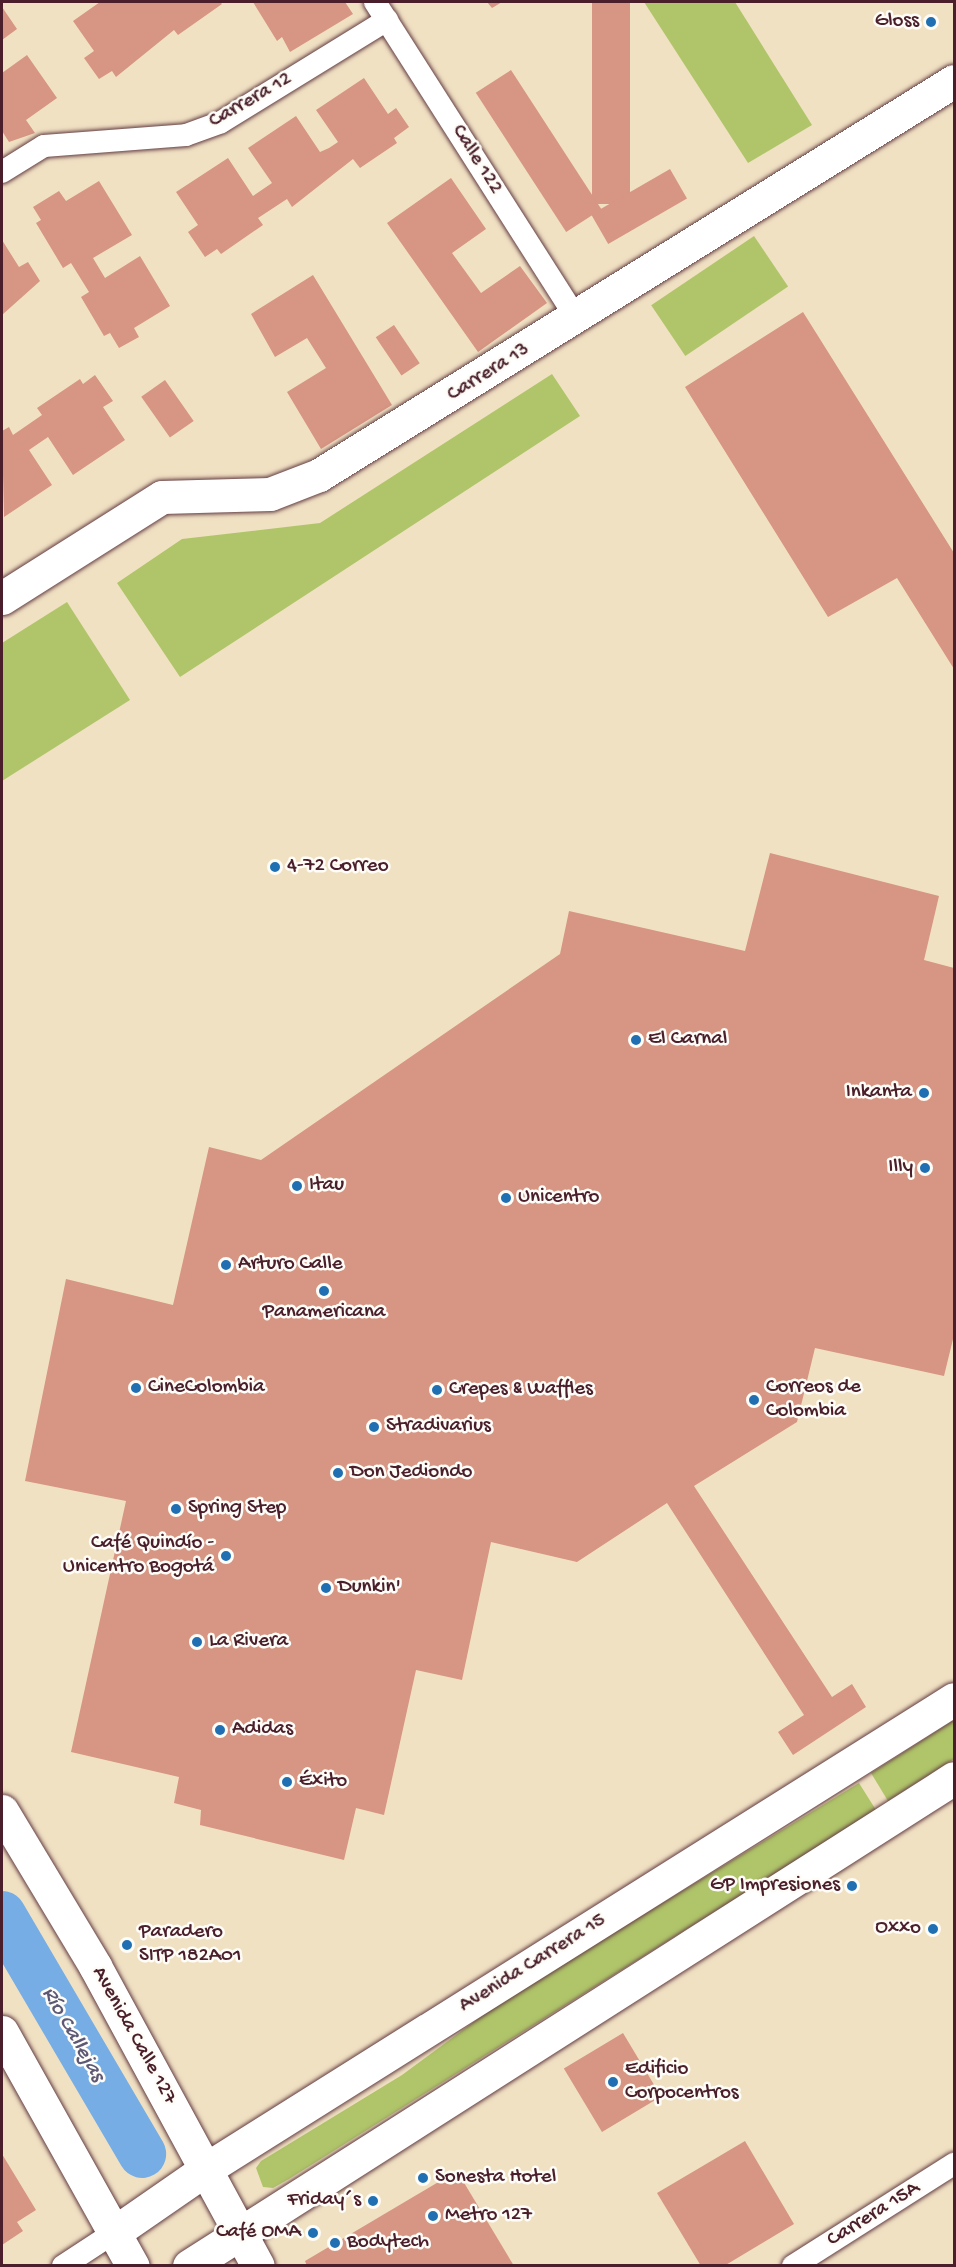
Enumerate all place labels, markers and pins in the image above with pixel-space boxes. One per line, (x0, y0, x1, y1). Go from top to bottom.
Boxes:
place label: Gloss (875, 9, 919, 35)
marker: Gloss (924, 15, 938, 29)
place label: 4-72 Correo (287, 854, 389, 880)
marker: 4-72 Correo (268, 860, 282, 874)
place label: El Carnal (648, 1027, 727, 1053)
marker: El Carnal (629, 1033, 643, 1047)
place label: Inkanta (846, 1080, 912, 1106)
marker: Inkanta (917, 1086, 931, 1100)
place label: Illy (888, 1155, 913, 1181)
marker: Illy (918, 1161, 932, 1175)
place label: Itau (309, 1173, 344, 1199)
marker: Itau (290, 1179, 304, 1193)
place label: Unicentro (518, 1185, 600, 1211)
marker: Unicentro (499, 1191, 513, 1205)
place label: Arturo Calle (238, 1252, 343, 1278)
marker: Arturo Calle (219, 1258, 233, 1272)
marker: Panamericana (317, 1284, 331, 1298)
place label: Panamericana (262, 1300, 386, 1326)
place label: CineColombia (148, 1375, 265, 1401)
place label: Correos de Colombia (766, 1375, 861, 1425)
place label: Crepes & Waffles (449, 1377, 593, 1403)
marker: CineColombia (129, 1381, 143, 1395)
marker: Crepes & Waffles (430, 1383, 444, 1397)
marker: Correos de Colombia (747, 1393, 761, 1407)
place label: Stradivarius (386, 1414, 491, 1440)
marker: Stradivarius (367, 1420, 381, 1434)
place label: Don Jediondo (350, 1460, 472, 1486)
marker: Don Jediondo (331, 1466, 345, 1480)
place label: Spring Step (188, 1496, 286, 1522)
marker: Spring Step (169, 1502, 183, 1516)
place label: Café Quindío - Unicentro Bogotá (63, 1531, 214, 1581)
marker: Café Quindío - Unicentro Bogotá (219, 1549, 233, 1563)
place label: Dunkin' (338, 1575, 401, 1601)
marker: Dunkin' (319, 1581, 333, 1595)
place label: La Rivera (209, 1629, 288, 1655)
marker: La Rivera (190, 1635, 204, 1649)
place label: Adidas (232, 1717, 293, 1743)
marker: Adidas (213, 1723, 227, 1737)
place label: Éxito (299, 1769, 347, 1795)
marker: Éxito (280, 1775, 294, 1789)
place label: GP Impresiones (710, 1873, 840, 1899)
marker: GP Impresiones (845, 1879, 859, 1893)
place label: Oxxo (875, 1916, 921, 1942)
place label: Paradero SITP 182A01 (139, 1920, 241, 1970)
marker: Oxxo (926, 1922, 940, 1936)
marker: Paradero SITP 182A01 (120, 1938, 134, 1952)
place label: Edificio Corpocentros (625, 2057, 739, 2107)
marker: Edificio Corpocentros (606, 2075, 620, 2089)
place label: Sonesta Hotel (435, 2165, 556, 2191)
marker: Sonesta Hotel (416, 2171, 430, 2185)
place label: Friday´s (287, 2188, 361, 2214)
marker: Friday´s (366, 2194, 380, 2208)
place label: Metro 127 (445, 2203, 532, 2229)
marker: Metro 127 (426, 2209, 440, 2223)
place label: Café OMA (216, 2220, 301, 2246)
marker: Café OMA (306, 2226, 320, 2240)
place label: Bodytech (347, 2230, 429, 2256)
marker: Bodytech (328, 2236, 342, 2250)

